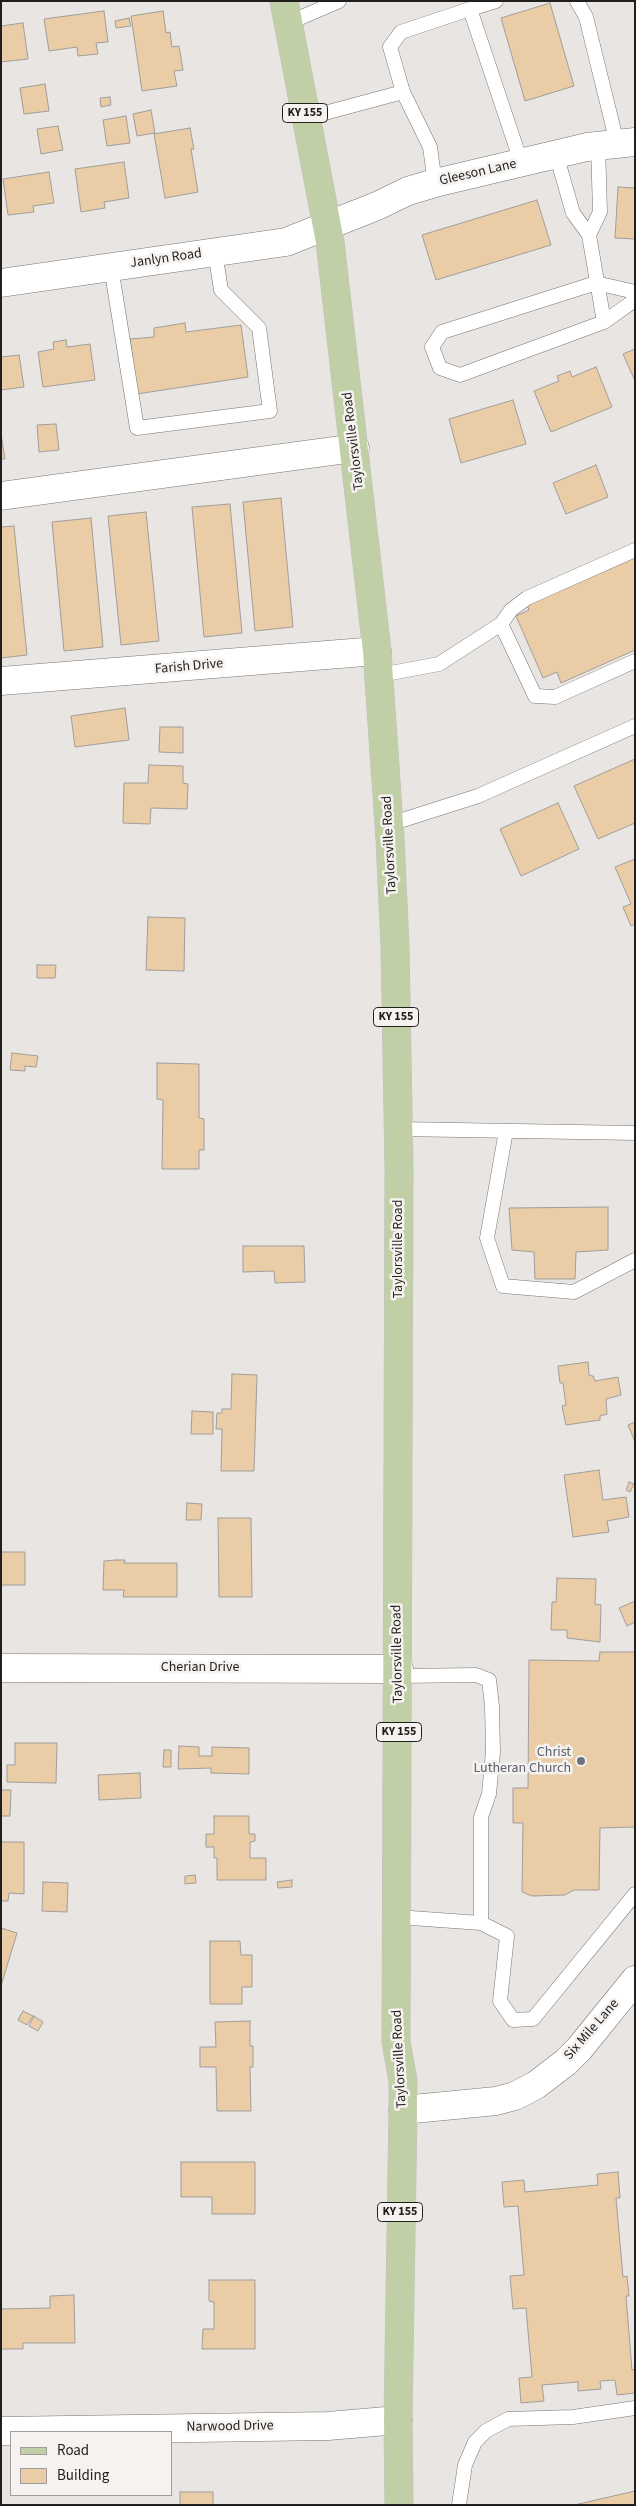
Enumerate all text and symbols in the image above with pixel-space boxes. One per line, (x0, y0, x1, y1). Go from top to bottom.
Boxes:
road number: KY 155 (282, 104, 328, 122)
street label: Gleeson Lane (438, 156, 518, 190)
street label: Janlyn Road (129, 246, 203, 272)
street label: Taylorsville Road (340, 391, 368, 491)
street label: Farish Drive (154, 656, 224, 678)
street label: Taylorsville Road (379, 795, 401, 895)
road number: KY 155 (374, 1008, 418, 1026)
street label: Taylorsville Road (391, 1200, 407, 1298)
street label: Taylorsville Road (389, 1604, 407, 1704)
street label: Cherian Drive (161, 1660, 239, 1676)
road number: KY 155 (376, 1722, 422, 1741)
place label: Christ Lutheran Church (473, 1745, 571, 1778)
marker: Christ Lutheran Church (575, 1755, 587, 1767)
street label: Six Mile Lane (561, 1996, 623, 2064)
street label: Taylorsville Road (389, 2009, 411, 2109)
road number: KY 155 (378, 2202, 422, 2222)
street label: Narwood Drive (186, 2418, 274, 2436)
legend (10, 2431, 172, 2496)
text: Road (57, 2440, 89, 2461)
text: Building (57, 2465, 109, 2486)

